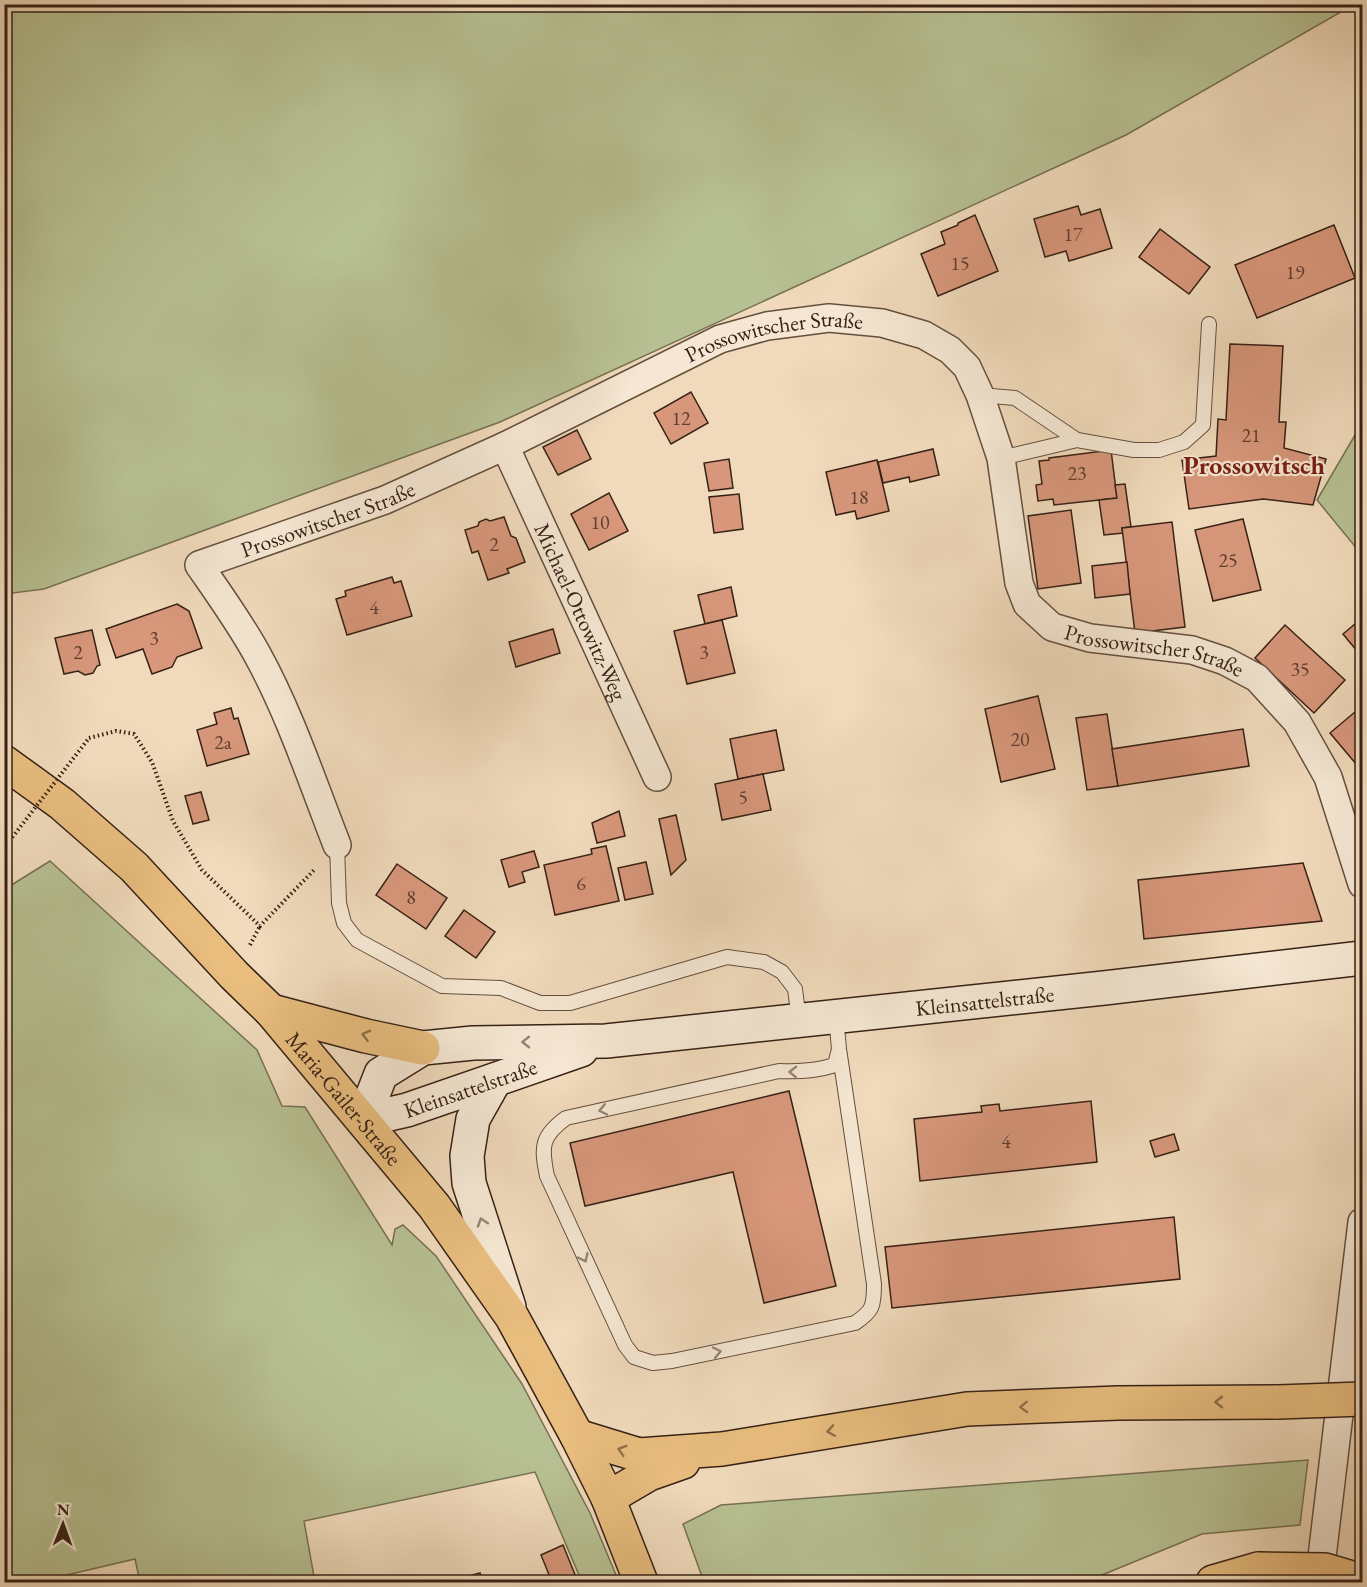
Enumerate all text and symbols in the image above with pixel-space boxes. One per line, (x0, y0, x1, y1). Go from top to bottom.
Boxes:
house number: 17 (1063, 221, 1083, 247)
house number: 15 (950, 250, 970, 276)
house number: 19 (1285, 259, 1305, 285)
street label: Prossowitscher Straße (680, 303, 865, 369)
house number: 12 (671, 405, 691, 431)
house number: 21 (1241, 422, 1261, 448)
district label: Prossowitsch (1183, 448, 1325, 482)
house number: 23 (1067, 460, 1087, 486)
street label: Prossowitscher Straße (237, 474, 420, 564)
house number: 18 (849, 484, 869, 510)
house number: 10 (590, 509, 610, 535)
street label: Michael-Ottowitz-Weg (528, 518, 634, 705)
house number: 2 (489, 531, 499, 557)
house number: 25 (1218, 547, 1238, 573)
house number: 4 (369, 594, 379, 620)
street label: Prossowitscher Straße (1061, 617, 1250, 683)
house number: 3 (149, 625, 159, 651)
house number: 2 (73, 639, 83, 665)
house number: 3 (699, 639, 709, 665)
house number: 35 (1290, 656, 1310, 682)
house number: 20 (1010, 726, 1030, 752)
house number: 2a (214, 729, 232, 755)
house number: 5 (738, 784, 748, 810)
house number: 6 (576, 870, 586, 896)
house number: 8 (406, 884, 416, 910)
street label: Kleinsattelstraße (914, 979, 1056, 1022)
street label: Maria-Gailer-Straße (280, 1025, 409, 1172)
one-way arrow (361, 1030, 371, 1043)
one-way arrow (522, 1036, 531, 1048)
street label: Kleinsattelstraße (400, 1052, 541, 1125)
one-way arrow (789, 1066, 798, 1078)
one-way arrow (598, 1103, 608, 1116)
house number: 4 (1001, 1128, 1011, 1154)
one-way arrow (476, 1217, 489, 1228)
one-way arrow (577, 1252, 589, 1263)
one-way arrow (711, 1346, 721, 1359)
one-way arrow (1215, 1396, 1224, 1409)
one-way arrow (1020, 1400, 1029, 1413)
one-way arrow (827, 1425, 836, 1437)
one-way arrow (617, 1445, 628, 1457)
north arrow (33, 1494, 93, 1554)
text: N (57, 1499, 70, 1520)

